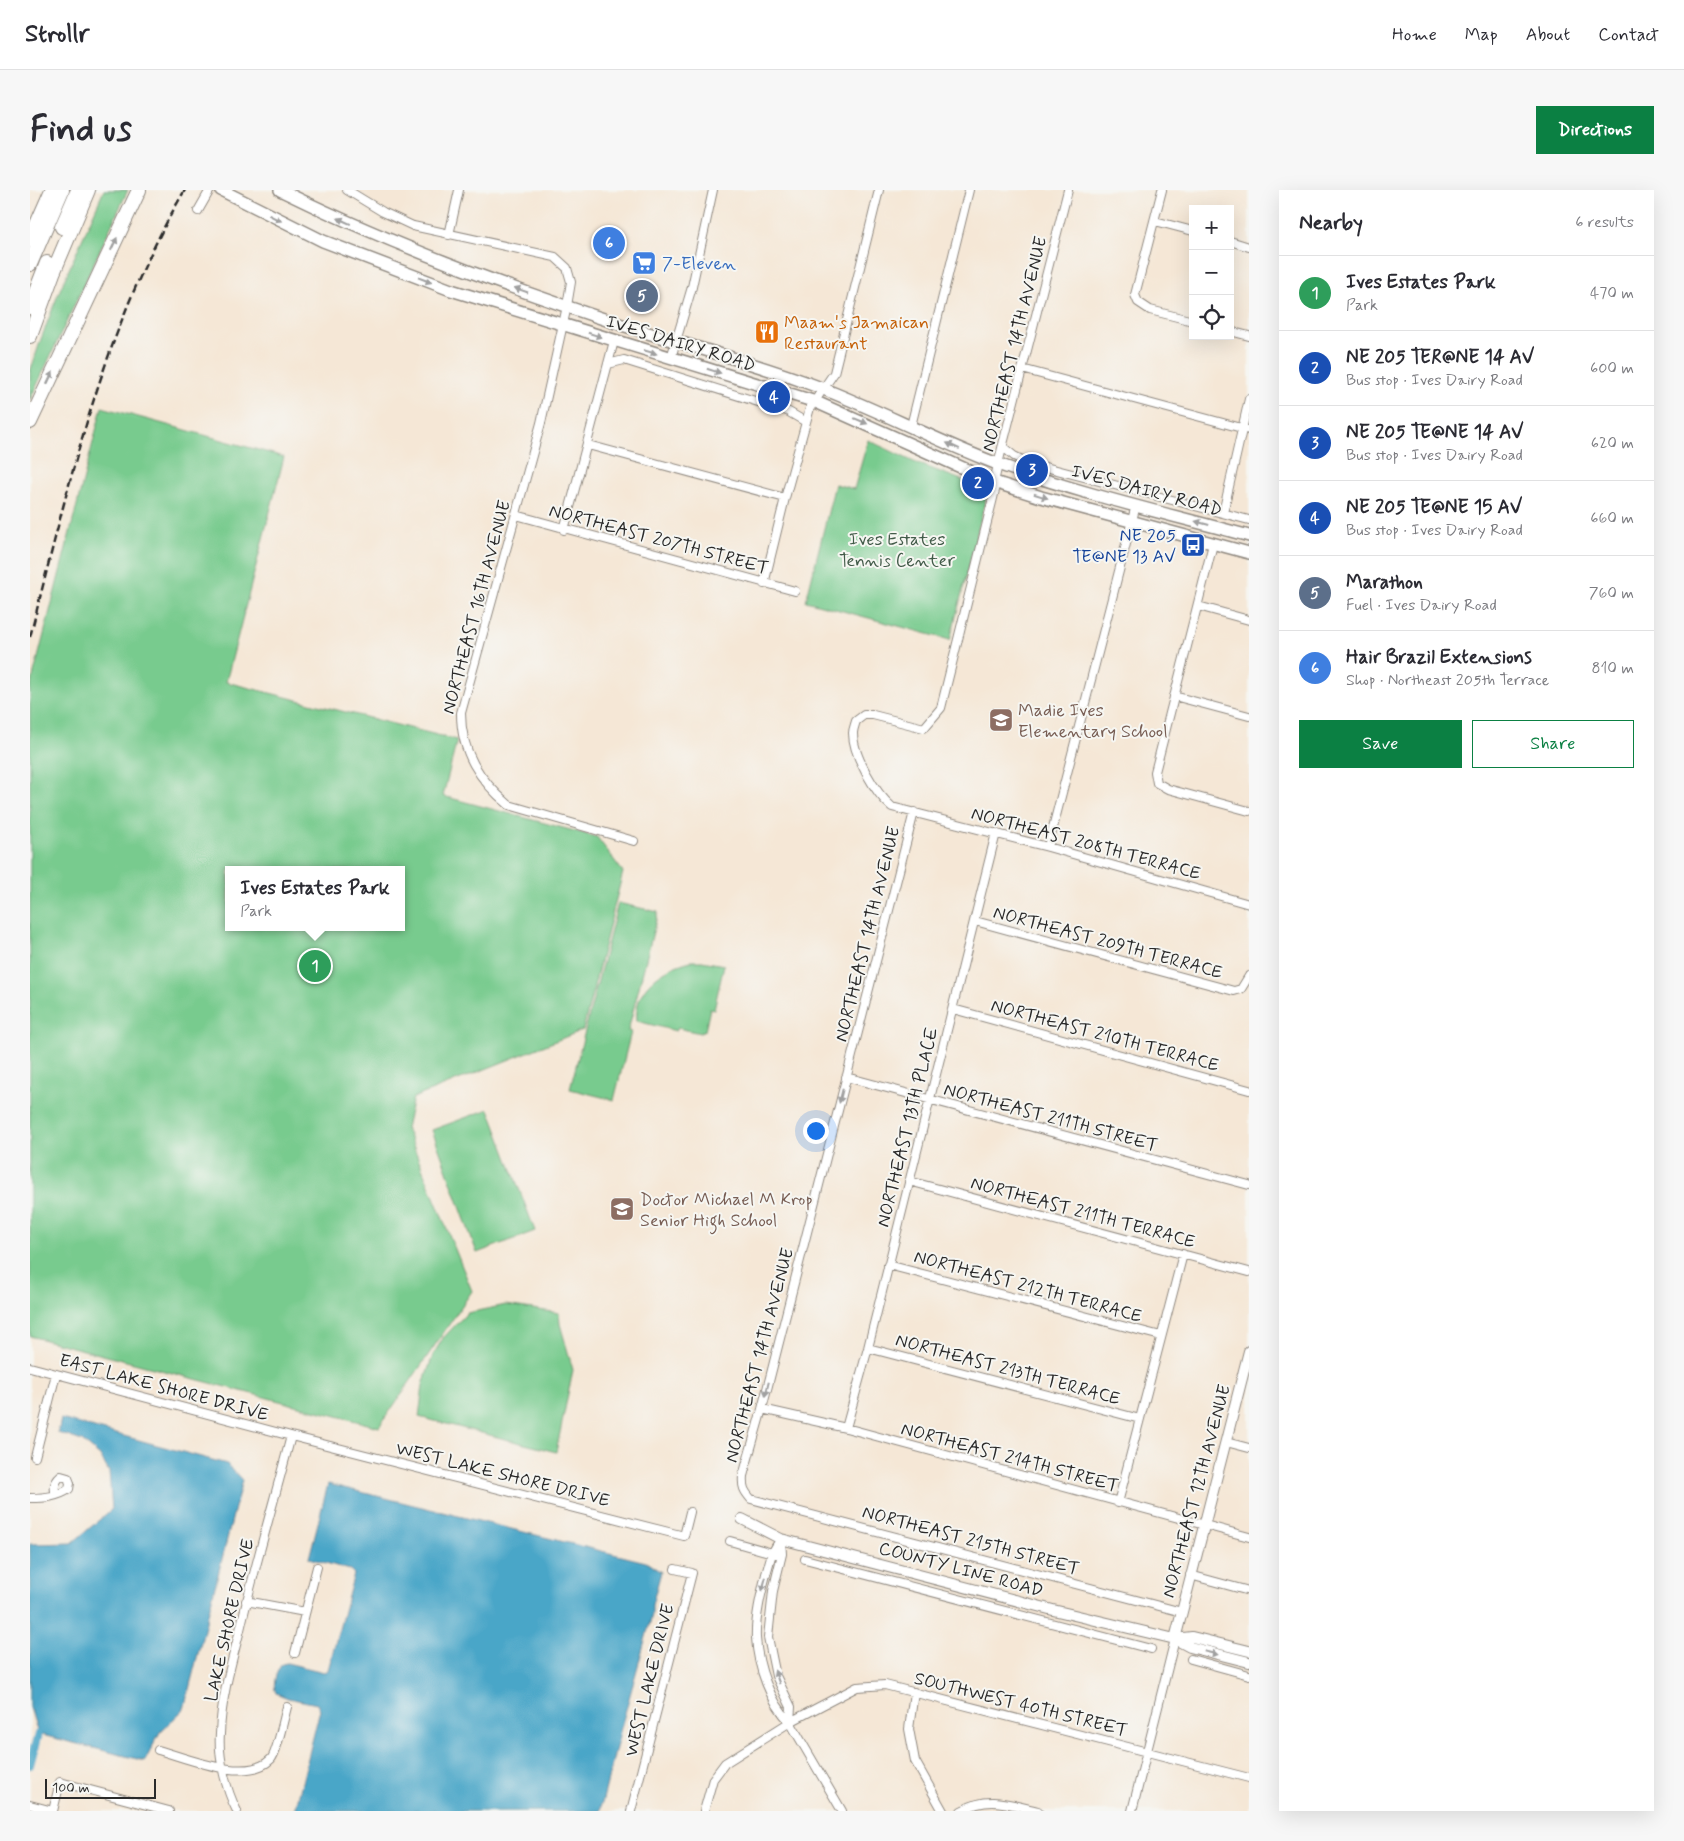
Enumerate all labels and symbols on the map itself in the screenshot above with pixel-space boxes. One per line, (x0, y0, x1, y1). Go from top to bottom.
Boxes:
one-way arrow (268, 214, 282, 222)
one-way arrow (337, 216, 351, 224)
pin: 6 (593, 224, 625, 262)
street label: NORTHEAST 14TH AVENUE (977, 234, 1053, 454)
one-way arrow (110, 237, 118, 251)
supermarket icon: 7-Eleven (631, 250, 657, 276)
place label: 7-Eleven (662, 252, 736, 276)
one-way arrow (418, 277, 433, 284)
pin: 5 (626, 277, 658, 315)
one-way arrow (513, 285, 528, 293)
street label: IVES DAIRY ROAD (603, 310, 758, 378)
place label: Maam's Jamaican Restaurant (784, 311, 929, 356)
restaurant icon: Maam's Jamaican Restaurant (754, 319, 780, 345)
one-way arrow (588, 332, 603, 339)
one-way arrow (643, 348, 658, 356)
one-way arrow (707, 367, 722, 375)
one-way arrow (47, 371, 55, 385)
pin: 4 (758, 378, 790, 416)
one-way arrow (854, 418, 868, 426)
one-way arrow (946, 441, 960, 449)
pin: 3 (1016, 451, 1048, 489)
street label: IVES DAIRY ROAD (1069, 459, 1225, 523)
pin: 2 (962, 464, 994, 502)
one-way arrow (1034, 493, 1049, 501)
street label: NORTHEAST 16TH AVENUE (437, 498, 517, 717)
street label: NORTHEAST 207TH STREET (546, 499, 771, 581)
one-way arrow (1194, 519, 1209, 527)
place label: NE 205 TE@NE 13 AV (1072, 524, 1176, 569)
park label: Ives Estates Tennis Center (839, 528, 955, 573)
bus stop icon: NE 205 TE@NE 13 AV (1180, 532, 1206, 558)
place label: Madie Ives Elementary School (1018, 699, 1168, 744)
school or university icon: Madie Ives Elementary School (988, 707, 1014, 733)
street label: NORTHEAST 208TH TERRACE (968, 802, 1203, 886)
street label: NORTHEAST 14TH AVENUE (830, 824, 906, 1044)
street label: NORTHEAST 209TH TERRACE (990, 901, 1225, 985)
pin: 1 (299, 947, 331, 985)
street label: NORTHEAST 210TH TERRACE (988, 994, 1221, 1078)
street label: NORTHEAST 13TH PLACE (872, 1025, 944, 1230)
street label: NORTHEAST 211TH STREET (941, 1078, 1161, 1158)
one-way arrow (837, 1089, 845, 1104)
your location (803, 1118, 829, 1144)
street label: NORTHEAST 211TH TERRACE (968, 1171, 1198, 1254)
place label: Doctor Michael M Krop Senior High School (640, 1188, 813, 1235)
school or university icon: Doctor Michael M Krop Senior High School (609, 1196, 635, 1222)
street label: NORTHEAST 14TH AVENUE (720, 1245, 800, 1465)
street label: NORTHEAST 212TH TERRACE (911, 1245, 1144, 1329)
street label: NORTHEAST 213TH TERRACE (893, 1328, 1123, 1412)
street label: EAST LAKE SHORE DRIVE (56, 1348, 271, 1427)
one-way arrow (763, 1382, 771, 1397)
street label: NORTHEAST 12TH AVENUE (1157, 1382, 1237, 1601)
street label: NORTHEAST 214TH STREET (898, 1417, 1121, 1499)
street label: WEST LAKE SHORE DRIVE (393, 1437, 612, 1513)
street label: NORTHEAST 215TH STREET (860, 1500, 1082, 1582)
street label: LAKE SHORE DRIVE (200, 1536, 260, 1704)
street label: COUNTY LINE ROAD (876, 1536, 1046, 1603)
one-way arrow (759, 1576, 767, 1591)
street label: WEST LAKE DRIVE (619, 1601, 681, 1759)
one-way arrow (1204, 1649, 1219, 1657)
street label: SOUTHWEST 40TH STREET (912, 1667, 1130, 1743)
one-way arrow (773, 1669, 781, 1684)
scale bar (45, 1776, 156, 1799)

